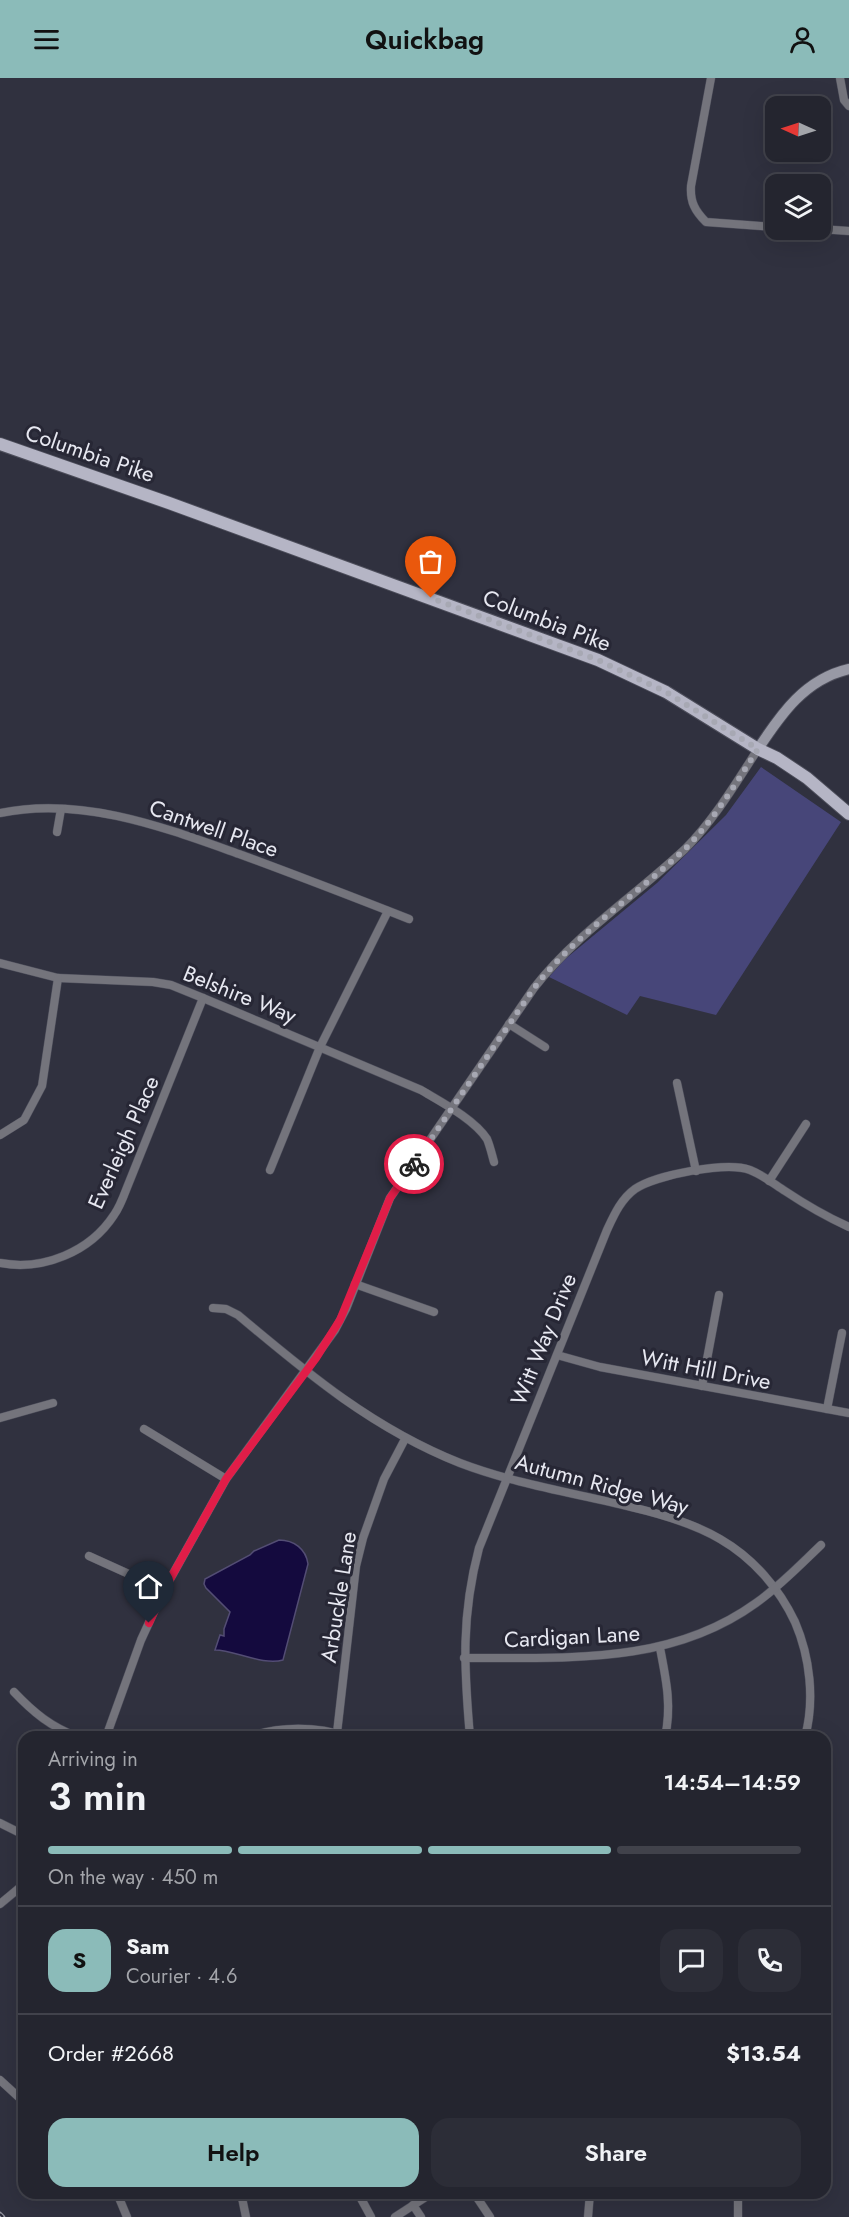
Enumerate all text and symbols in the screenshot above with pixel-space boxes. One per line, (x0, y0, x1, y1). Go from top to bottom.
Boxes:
text: Quickbag (365, 20, 484, 59)
icon: menu (30, 23, 63, 56)
icon: person (786, 23, 819, 56)
north arrow (765, 96, 831, 162)
map controls (765, 96, 831, 240)
button: layers (765, 174, 831, 240)
street label: Columbia Pike (21, 416, 159, 490)
pin (405, 536, 456, 598)
icon: bag (414, 545, 447, 578)
street label: Columbia Pike (478, 581, 616, 659)
street label: Cantwell Place (145, 791, 283, 865)
street label: Belshire Way (179, 957, 302, 1031)
street label: Everleigh Place (79, 1070, 167, 1214)
courier (384, 1134, 444, 1194)
icon: bike (398, 1148, 431, 1181)
street label: Witt Way Drive (502, 1268, 584, 1410)
street label: Witt Hill Drive (638, 1341, 774, 1397)
street label: Autumn Ridge Way (512, 1445, 693, 1523)
street label: Arbuckle Lane (312, 1529, 364, 1665)
pin (123, 1561, 174, 1623)
icon: home (132, 1570, 165, 1603)
street label: Cardigan Lane (503, 1616, 641, 1656)
text: Arriving in (48, 1745, 138, 1774)
text: 14:54–14:59 (664, 1766, 801, 1798)
text: 3 min (48, 1768, 147, 1825)
text: On the way · 450 m (48, 1863, 218, 1892)
button: chat (660, 1929, 723, 1992)
button: phone (738, 1929, 801, 1992)
text: Sam (126, 1930, 170, 1962)
text: S (73, 1944, 86, 1976)
text: Courier · 4.6 (126, 1962, 238, 1991)
text: Order #2668 (48, 2037, 174, 2069)
text: $13.54 (726, 2037, 801, 2069)
button: Help (48, 2118, 419, 2187)
button: Share (431, 2118, 801, 2187)

